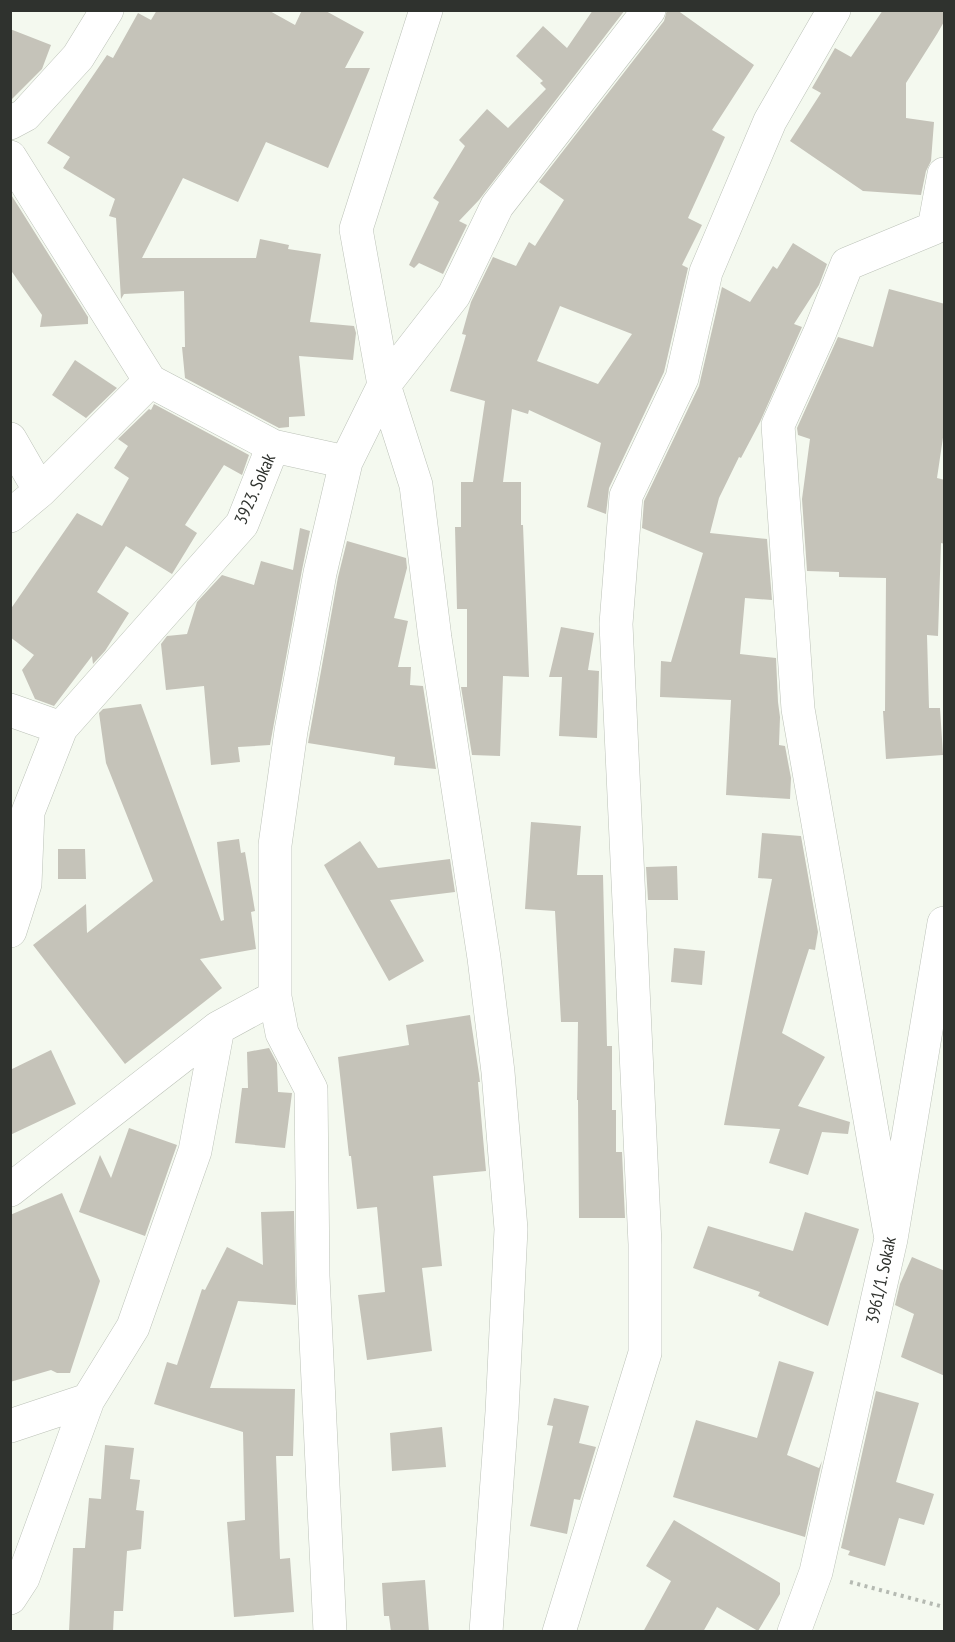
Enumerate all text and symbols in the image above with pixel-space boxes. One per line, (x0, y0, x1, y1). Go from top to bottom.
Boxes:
street label: 3923. Sokak (229, 450, 280, 528)
street label: 3961/1. Sokak (860, 1234, 901, 1325)

